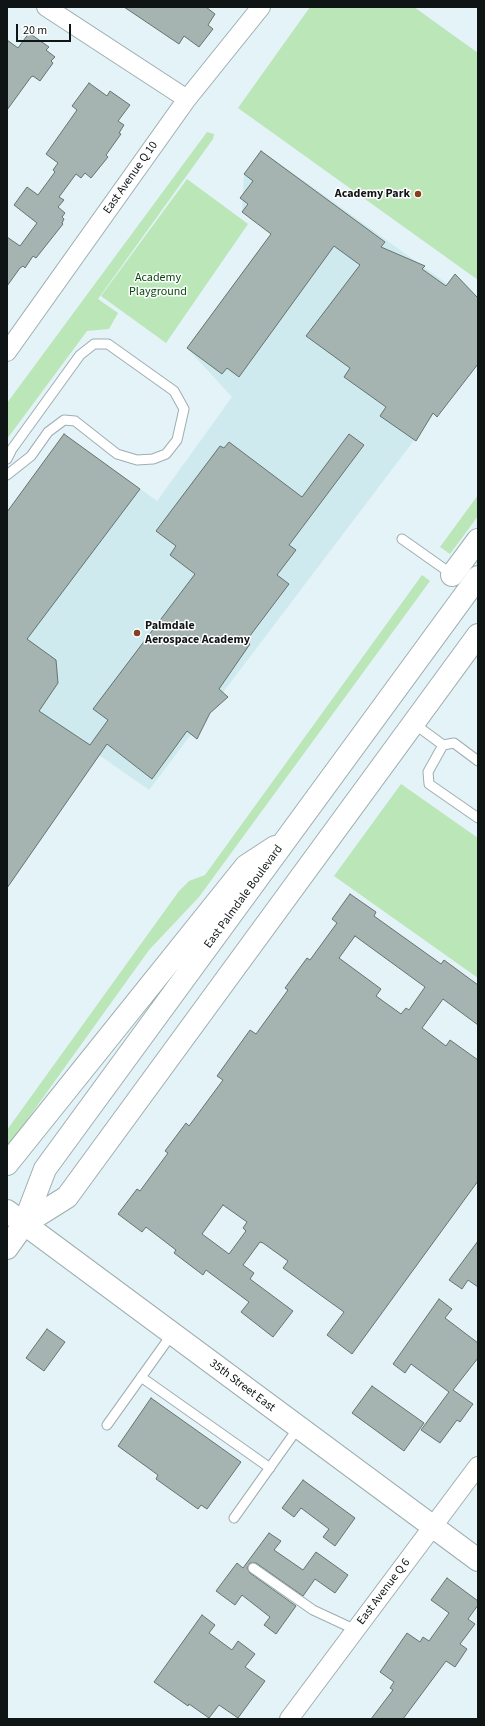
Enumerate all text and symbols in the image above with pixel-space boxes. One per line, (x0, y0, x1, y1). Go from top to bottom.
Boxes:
scale bar (18, 16, 73, 42)
text: 20 m (23, 22, 47, 39)
street label: East Avenue Q 10 (101, 139, 161, 217)
place label: Academy Park (335, 187, 410, 201)
marker: Academy Park (413, 189, 423, 199)
park label: Academy Playground (129, 271, 187, 299)
place label: Palmdale Aerospace Academy (145, 619, 250, 647)
marker: Palmdale Aerospace Academy (132, 628, 142, 638)
street label: East Palmdale Boulevard (202, 842, 286, 952)
street label: 35th Street East (206, 1357, 278, 1415)
street label: East Avenue Q 6 (354, 1556, 414, 1628)

